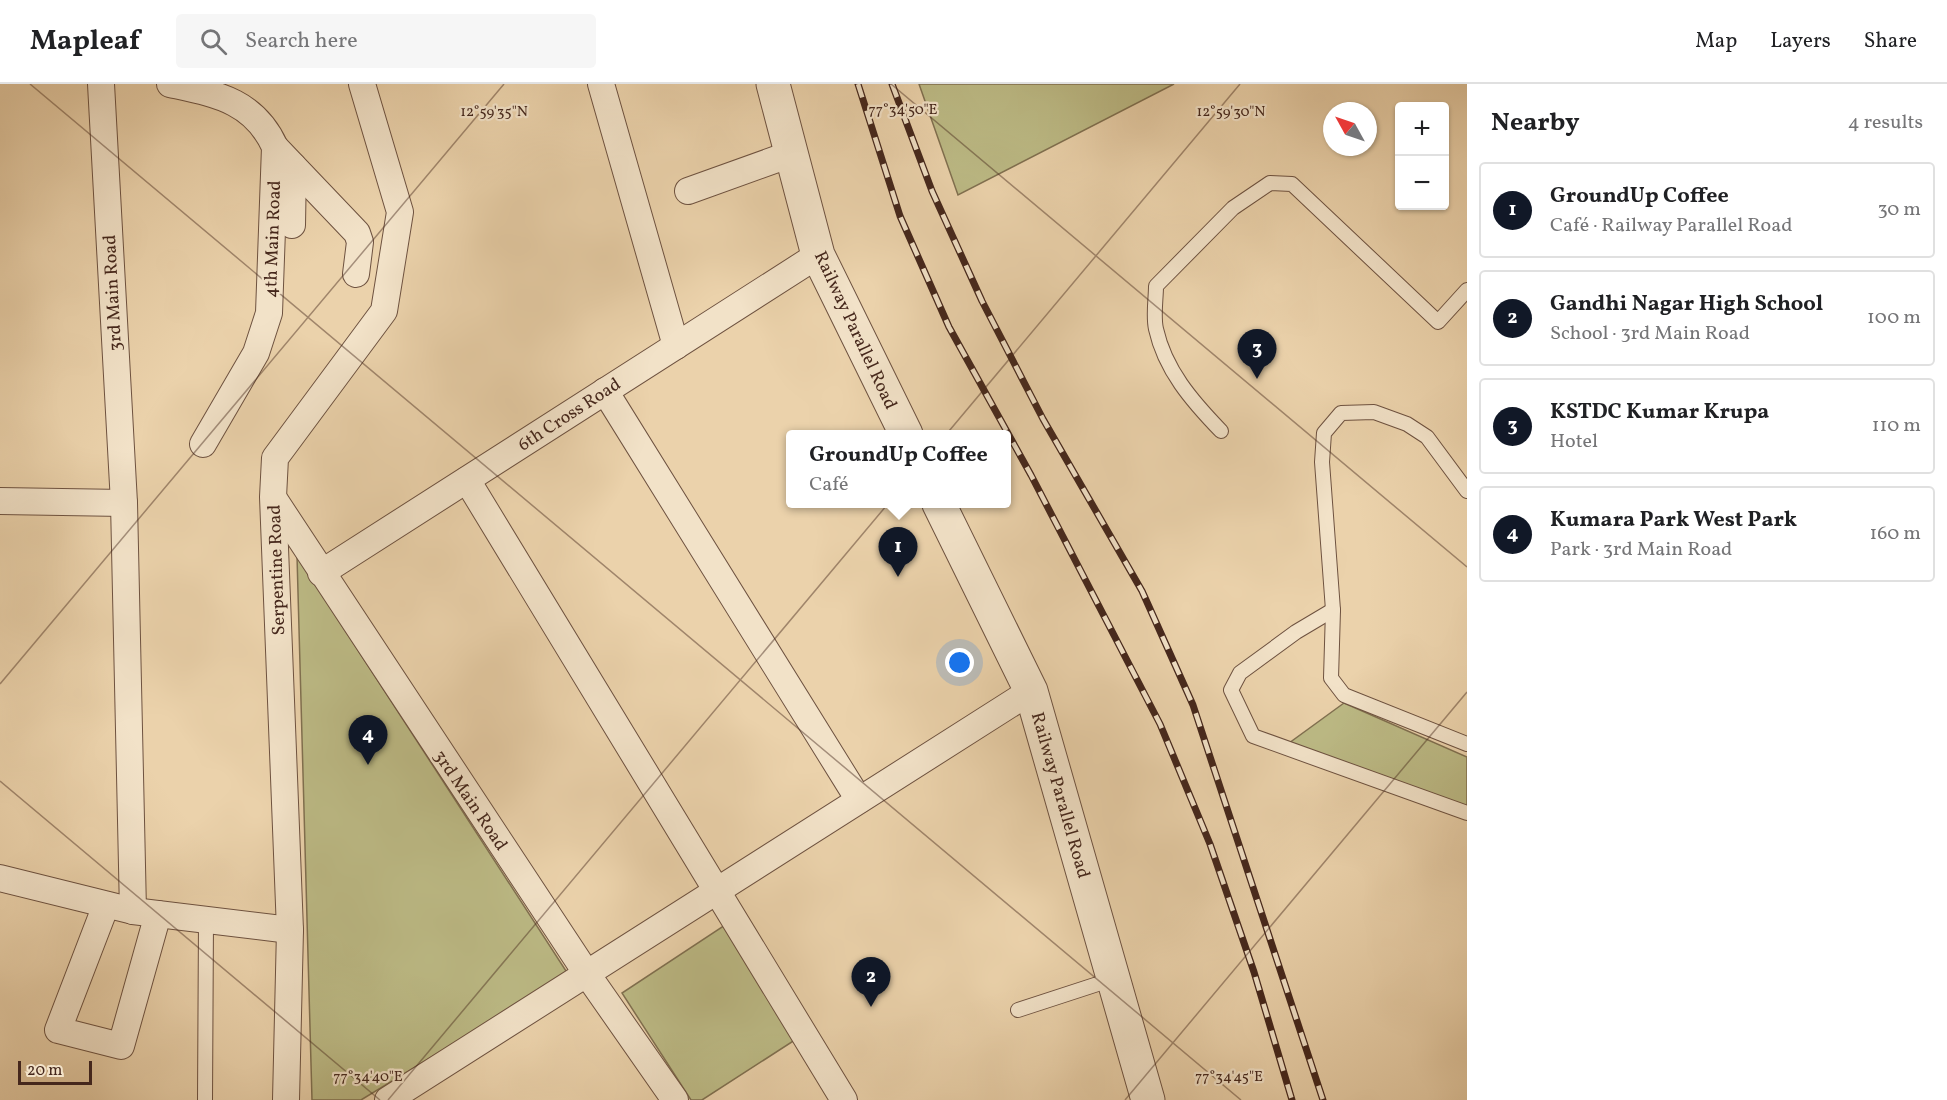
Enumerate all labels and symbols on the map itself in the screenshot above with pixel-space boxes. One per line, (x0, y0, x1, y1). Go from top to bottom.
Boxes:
text: 77°34'50"E (868, 100, 938, 121)
text: 12°59'35"N (460, 102, 528, 123)
text: 12°59'30"N (1197, 102, 1265, 123)
north arrow (1323, 102, 1377, 156)
street label: 4th Main Road (259, 180, 288, 298)
street label: 3rd Main Road (98, 234, 129, 352)
street label: Railway Parallel Road (807, 247, 902, 414)
pin: 3 (1238, 330, 1276, 379)
street label: 6th Cross Road (513, 373, 626, 458)
street label: Serpentine Road (263, 504, 292, 636)
pin: 1 (878, 528, 918, 577)
your location (945, 648, 974, 677)
street label: Railway Parallel Road (1024, 709, 1095, 882)
pin: 4 (348, 716, 388, 765)
street label: 3rd Main Road (427, 745, 513, 856)
pin: 2 (852, 958, 890, 1007)
scale bar (18, 1058, 92, 1086)
text: 77°34'40"E (333, 1067, 403, 1088)
text: 77°34'45"E (1195, 1067, 1263, 1088)

